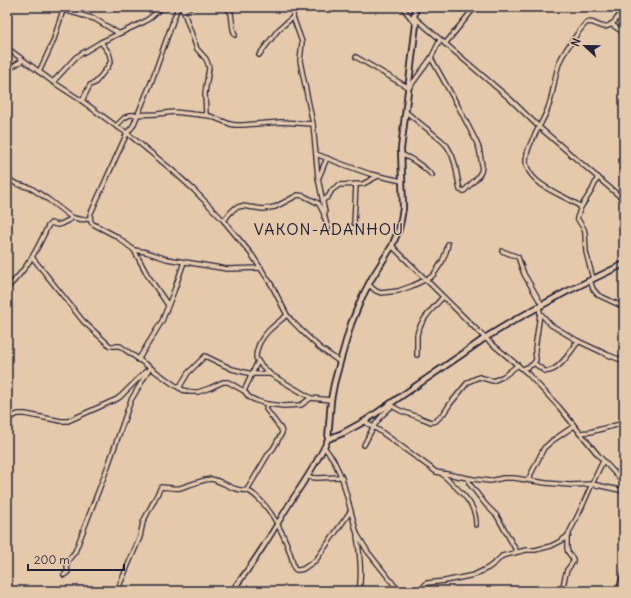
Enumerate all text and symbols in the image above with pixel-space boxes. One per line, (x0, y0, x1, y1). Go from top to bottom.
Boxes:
north arrow (565, 26, 605, 66)
text: N (568, 36, 584, 48)
district label: VAKON-ADANHOU (254, 219, 404, 239)
scale bar (28, 546, 124, 572)
text: 200 m (34, 552, 70, 567)

